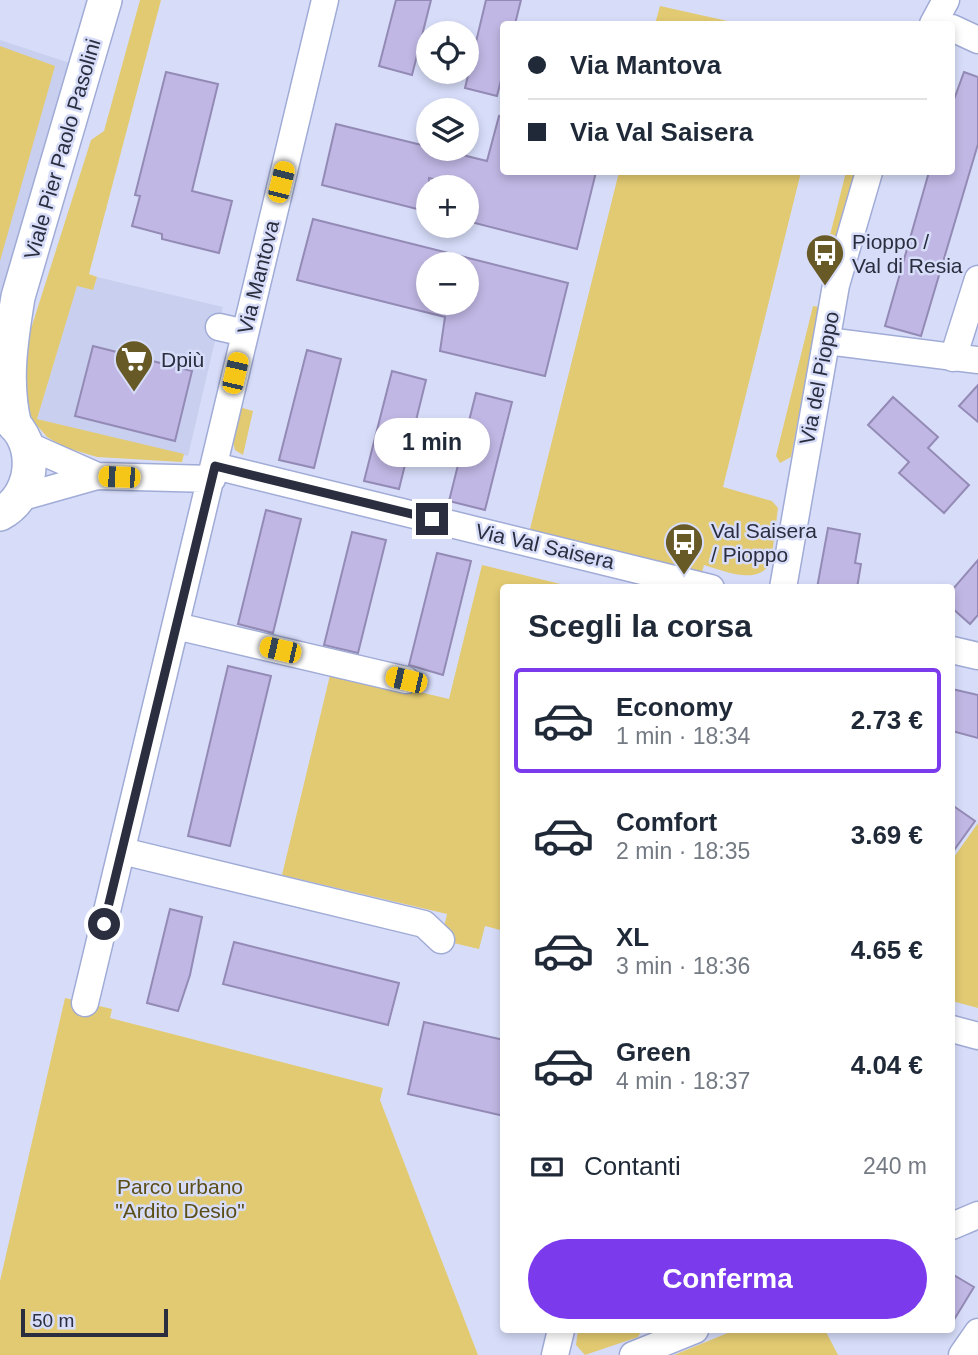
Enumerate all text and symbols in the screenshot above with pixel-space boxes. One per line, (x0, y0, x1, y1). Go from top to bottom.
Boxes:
map controls (416, 21, 479, 315)
button: locate (416, 21, 479, 84)
street label: Viale Pier Paolo Pasolini (19, 36, 105, 262)
text: Via Mantova (570, 50, 721, 80)
button: layers (416, 98, 479, 161)
text: Via Val Saisera (570, 117, 753, 147)
car (266, 159, 297, 205)
button: + (416, 175, 479, 238)
street label: Via Mantova (233, 217, 283, 336)
place label: Pioppo / Val di Resia (852, 230, 963, 277)
bus stop icon: Pioppo / Val di Resia (804, 232, 846, 287)
button: − (416, 252, 479, 315)
street label: Via del Pioppo (795, 310, 843, 446)
supermarket icon: Dpiù (113, 338, 155, 393)
place label: Dpiù (161, 348, 204, 371)
car (221, 350, 250, 396)
callout: 1 min (374, 418, 490, 466)
text: 1 min (402, 429, 462, 455)
car (98, 466, 141, 488)
route end (416, 503, 448, 535)
street label: Via Val Saisera (473, 519, 617, 573)
place label: Val Saisera / Pioppo (711, 519, 817, 566)
bus stop icon: Val Saisera / Pioppo (663, 521, 705, 576)
text: Scegli la corsa (528, 608, 752, 644)
car (258, 635, 303, 665)
car (384, 665, 429, 695)
icon: car (532, 689, 595, 752)
text: Economy (616, 692, 733, 722)
text: 2.73 € (851, 705, 923, 735)
text: 1 min · 18:34 (616, 723, 750, 749)
icon: car (532, 804, 595, 867)
text: Comfort (616, 807, 717, 837)
text: 3.69 € (851, 820, 923, 850)
text: 2 min · 18:35 (616, 838, 750, 864)
route start (88, 908, 120, 940)
icon: car (532, 919, 595, 982)
text: XL (616, 922, 649, 952)
text: 4.65 € (851, 935, 923, 965)
text: 3 min · 18:36 (616, 953, 750, 979)
icon: car (532, 1034, 595, 1097)
text: Green (616, 1037, 691, 1067)
text: 4.04 € (851, 1050, 923, 1080)
text: 4 min · 18:37 (616, 1068, 750, 1094)
icon: cash (528, 1148, 566, 1186)
text: Contanti (584, 1151, 681, 1181)
text: 240 m (863, 1153, 927, 1179)
park label: Parco urbano "Ardito Desio" (115, 1175, 245, 1222)
button: Conferma (528, 1239, 927, 1319)
scale bar (21, 1306, 168, 1338)
text: 50 m (32, 1310, 74, 1331)

